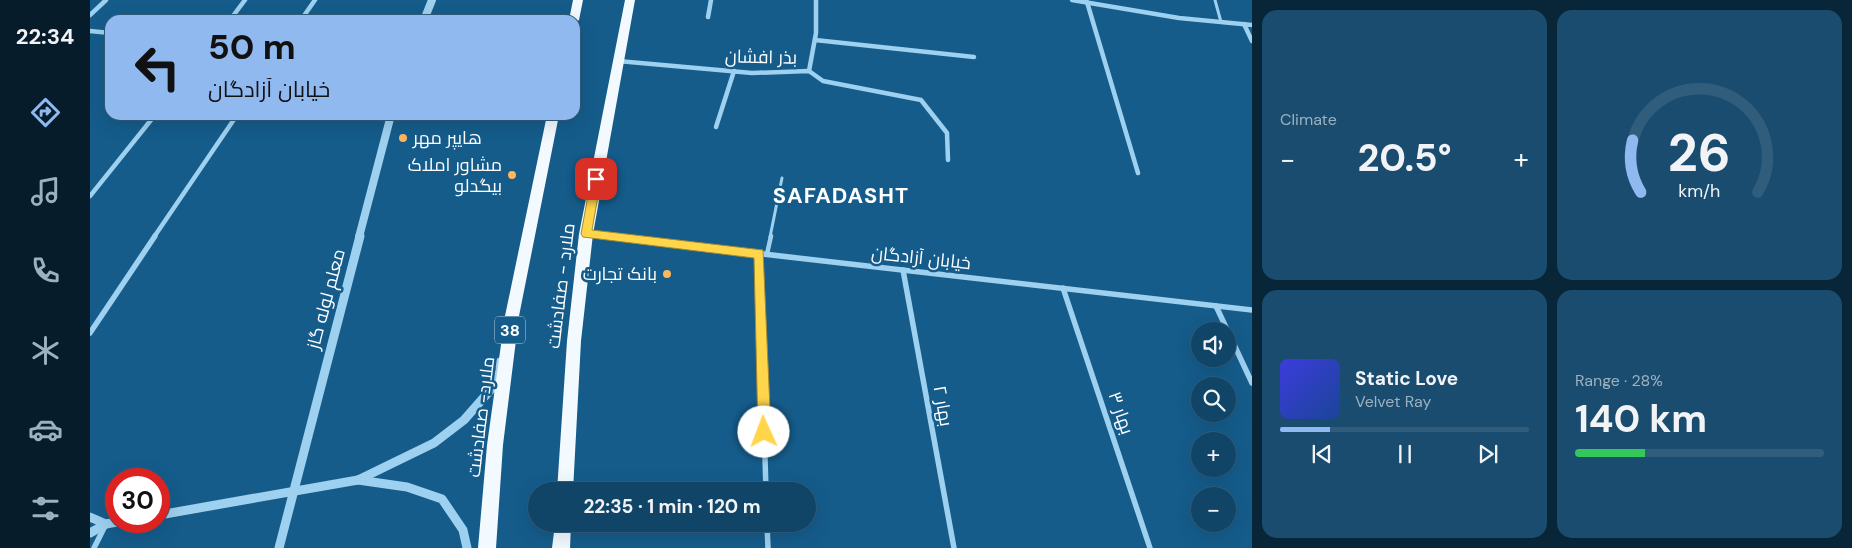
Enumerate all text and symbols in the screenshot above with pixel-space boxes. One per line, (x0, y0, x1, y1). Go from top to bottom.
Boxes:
text: 22:34 (16, 22, 74, 51)
text: 50 m (208, 24, 296, 70)
icon: left (125, 35, 190, 100)
street label: بذر افشان (725, 44, 797, 70)
text: خیابان آزادگان (208, 75, 330, 104)
icon: directions (28, 95, 63, 130)
text: Climate (1280, 109, 1337, 130)
text: 26 (1668, 119, 1731, 187)
place label: هایپر مهر (412, 126, 482, 150)
marker: هایپر مهر (397, 132, 409, 144)
text: 20.5° (1357, 133, 1452, 183)
text: − (1280, 141, 1295, 178)
text: + (1514, 141, 1529, 178)
place label: مشاور املاک بیگدلو (408, 153, 502, 198)
pin (575, 158, 617, 200)
icon: arrive (582, 165, 610, 193)
marker: مشاور املاک بیگدلو (506, 169, 518, 181)
icon: music (28, 174, 63, 209)
text: km/h (1678, 179, 1721, 203)
district label: SAFADASHT (773, 181, 909, 210)
street label: ملارد - صفادشت (541, 222, 581, 350)
street label: خیابان آزادگان (870, 241, 972, 275)
street label: معلم لوله گاز (301, 246, 351, 353)
icon: phone (28, 253, 63, 288)
place label: بانک تجارت (583, 262, 657, 286)
marker: بانک تجارت (661, 268, 673, 280)
road number: 38 (495, 316, 525, 344)
map controls (1191, 322, 1236, 532)
button: sound (1191, 322, 1236, 367)
icon: climate (28, 333, 63, 368)
street label: ملارد- صفادشت (462, 355, 500, 479)
text: Static Love (1355, 366, 1458, 391)
text: Range · 28% (1575, 370, 1663, 391)
button: search (1191, 377, 1236, 422)
street label: بهار ۲ (928, 384, 958, 428)
street label: بهار ۳ (1103, 388, 1139, 438)
text: Velvet Ray (1355, 391, 1431, 412)
text: 140 km (1575, 394, 1707, 444)
position arrow (737, 405, 789, 457)
icon: car (28, 412, 63, 447)
button: + (1191, 432, 1236, 477)
icon: previous (1308, 440, 1336, 468)
icon: pause (1391, 440, 1419, 468)
icon: next (1474, 440, 1502, 468)
speed limit sign: 30 (105, 468, 170, 533)
button: − (1191, 487, 1236, 532)
icon: filters (28, 491, 63, 526)
text: 22:35 · 1 min · 120 m (583, 494, 761, 519)

